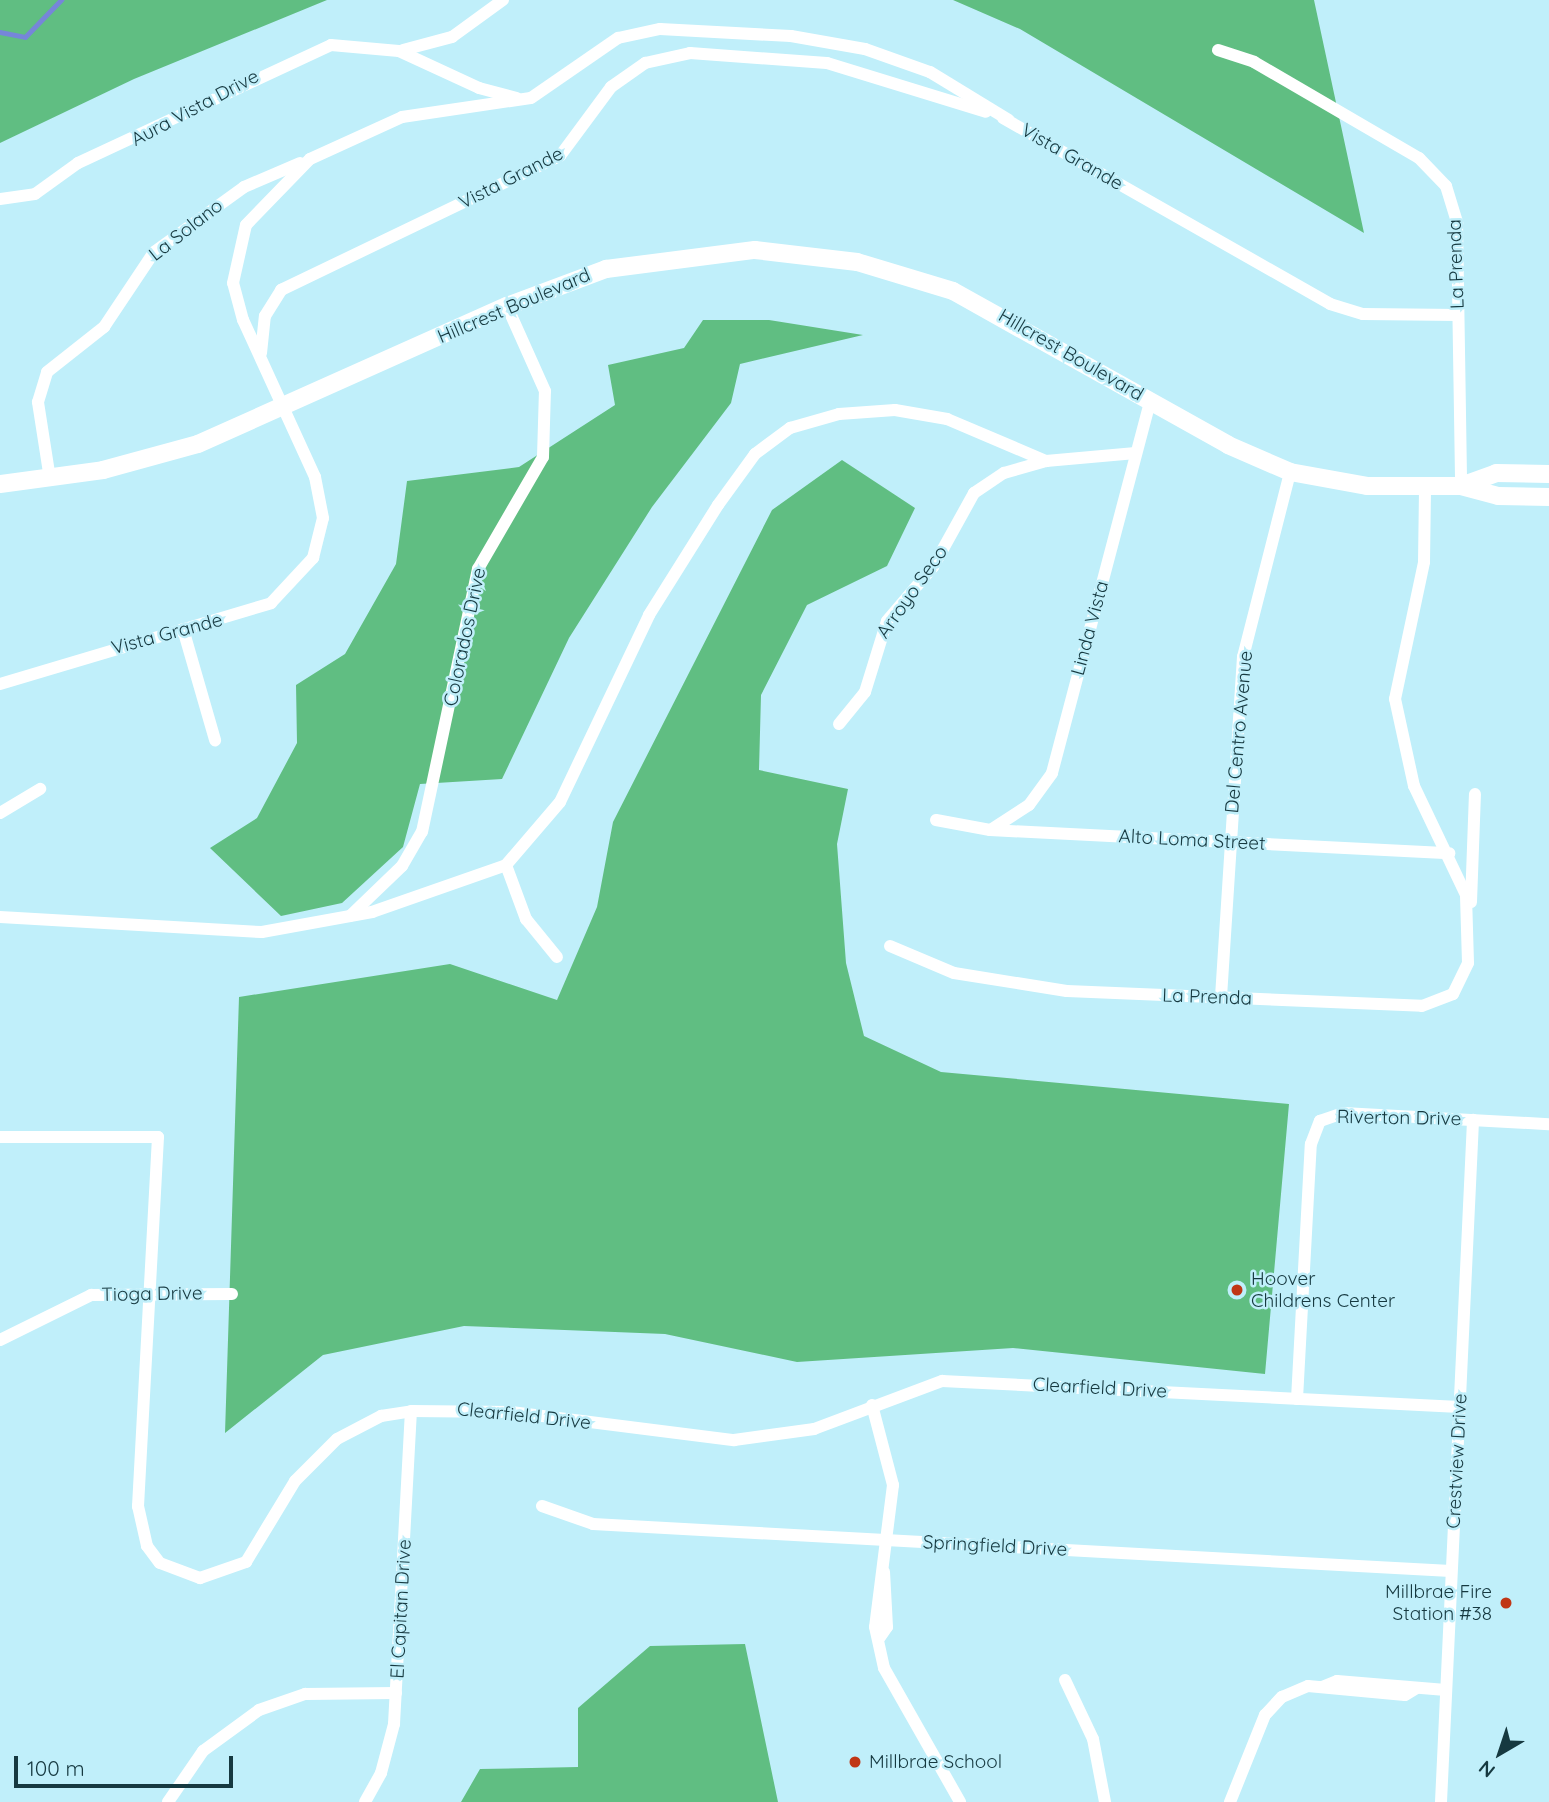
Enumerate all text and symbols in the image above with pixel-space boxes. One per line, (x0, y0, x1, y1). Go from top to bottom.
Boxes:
street label: Aura Vista Drive (127, 65, 263, 151)
street label: Vista Grande (1017, 119, 1127, 195)
street label: Vista Grande (455, 142, 567, 214)
street label: La Solano (145, 194, 227, 266)
street label: La Prenda (1443, 219, 1469, 309)
street label: Hillcrest Boulevard (434, 264, 594, 348)
street label: Hillcrest Boulevard (994, 304, 1148, 406)
street label: Arroyo Seco (872, 541, 952, 643)
street label: Colorados Drive (439, 566, 491, 708)
street label: Linda Vista (1066, 578, 1114, 678)
street label: Vista Grande (109, 608, 225, 660)
street label: Del Centro Avenue (1221, 650, 1257, 814)
street label: Alto Loma Street (1118, 825, 1266, 855)
street label: La Prenda (1162, 984, 1252, 1010)
street label: Riverton Drive (1337, 1106, 1461, 1130)
place label: Hoover Childrens Center (1251, 1268, 1395, 1312)
street label: Tioga Drive (101, 1282, 203, 1306)
marker: Hoover Childrens Center (1229, 1282, 1245, 1298)
street label: Clearfield Drive (1032, 1373, 1168, 1403)
street label: Crestview Drive (1442, 1393, 1472, 1529)
street label: Clearfield Drive (456, 1398, 592, 1434)
street label: Springfield Drive (922, 1531, 1068, 1561)
street label: El Capitan Drive (386, 1539, 416, 1679)
place label: Millbrae Fire Station #38 (1385, 1581, 1492, 1625)
marker: Millbrae Fire Station #38 (1498, 1595, 1514, 1611)
north arrow (1465, 1718, 1535, 1788)
scale bar (18, 1742, 236, 1786)
place label: Millbrae School (869, 1751, 1002, 1773)
marker: Millbrae School (847, 1754, 863, 1770)
text: 100 m (27, 1755, 85, 1781)
text: N (1474, 1756, 1500, 1783)

